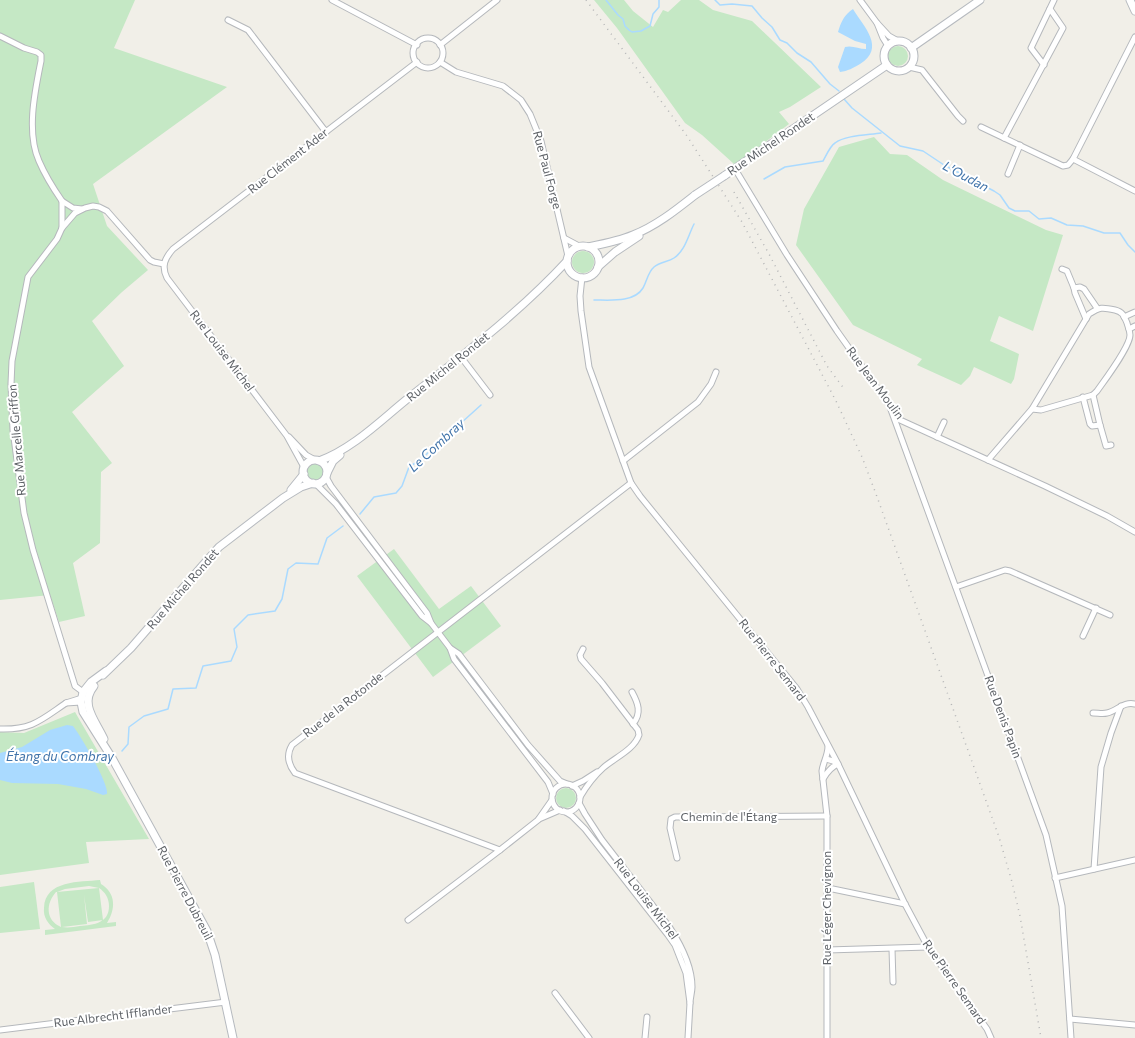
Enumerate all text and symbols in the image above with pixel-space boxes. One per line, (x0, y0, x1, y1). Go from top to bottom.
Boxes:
street label: Rue Michel Rondet (724, 109, 817, 178)
street label: Rue Clément Ader (245, 124, 330, 196)
street label: Rue Paul Forge (531, 129, 565, 210)
water label: L'Oudan (940, 157, 992, 195)
street label: Rue Louise Michel (188, 307, 258, 394)
street label: Rue Michel Rondet (403, 329, 492, 404)
street label: Rue Jean Moulin (843, 343, 908, 422)
street label: Rue Marcelle Griffon (4, 384, 28, 497)
water label: Le Combray (405, 414, 468, 475)
street label: Rue Michel Rondet (143, 545, 221, 631)
street label: Rue Pierre Semard (737, 616, 809, 703)
street label: Rue de la Rotonde (300, 669, 385, 740)
street label: Rue Denis Papin (982, 673, 1025, 760)
water label: Étang du Combray (6, 747, 115, 764)
street label: Chemin de l'Étang (681, 809, 778, 823)
street label: Rue Pierre Dubreuil (155, 843, 217, 942)
street label: Rue Léger Chevignon (819, 851, 833, 965)
street label: Rue Louise Michel (612, 855, 682, 942)
street label: Rue Pierre Semard (920, 936, 989, 1026)
street label: Rue Albrecht Ifflander (53, 1001, 173, 1029)

